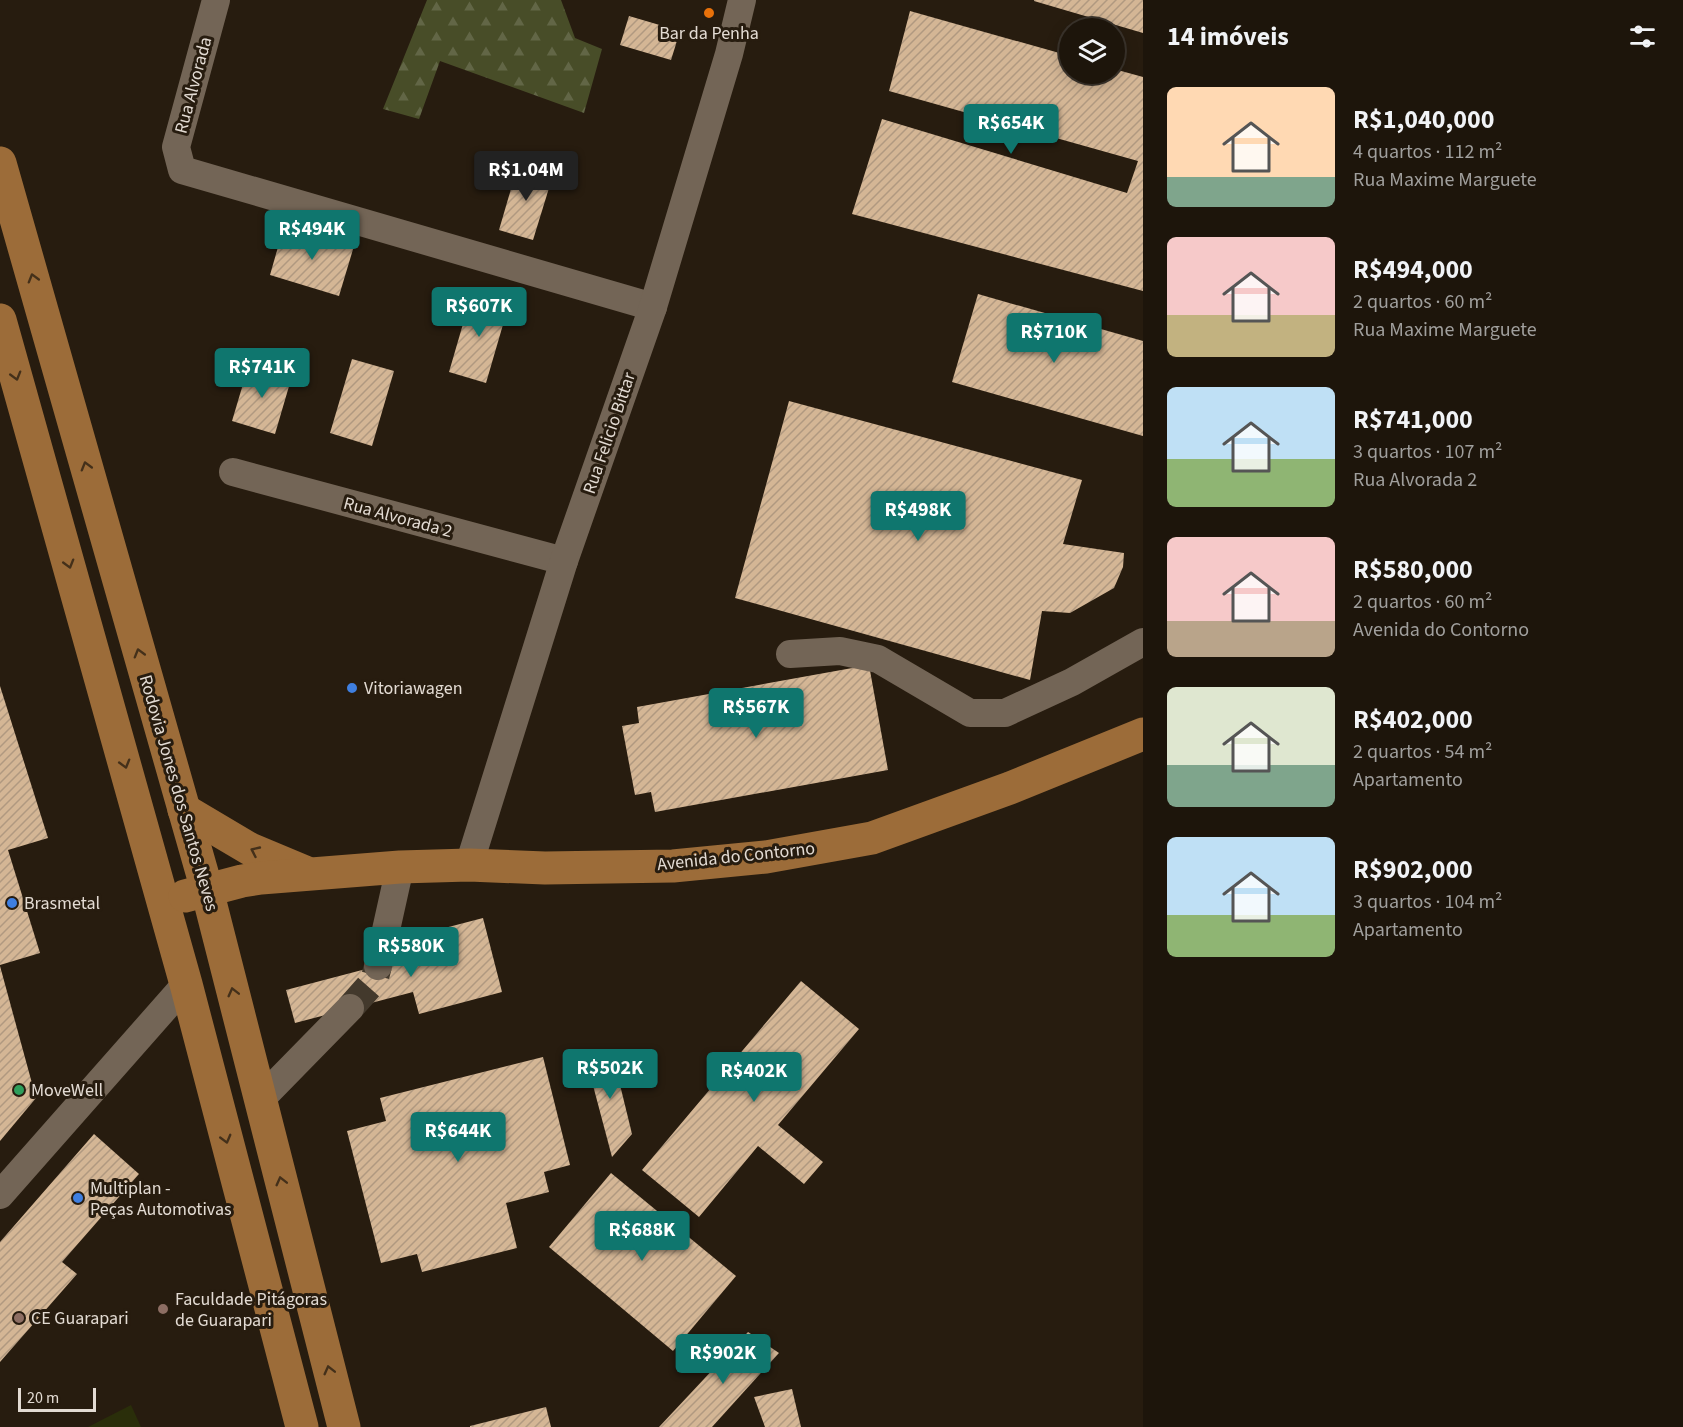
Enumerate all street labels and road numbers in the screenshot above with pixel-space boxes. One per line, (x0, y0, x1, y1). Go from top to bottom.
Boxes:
street label: Rua Alvorada (169, 34, 218, 136)
street label: Rua Felicio Bittar (577, 368, 642, 497)
street label: Rua Alvorada 2 (341, 491, 455, 544)
street label: Rodovia Jones dos Santos Neves (133, 672, 224, 914)
street label: Avenida do Contorno (656, 836, 816, 877)

